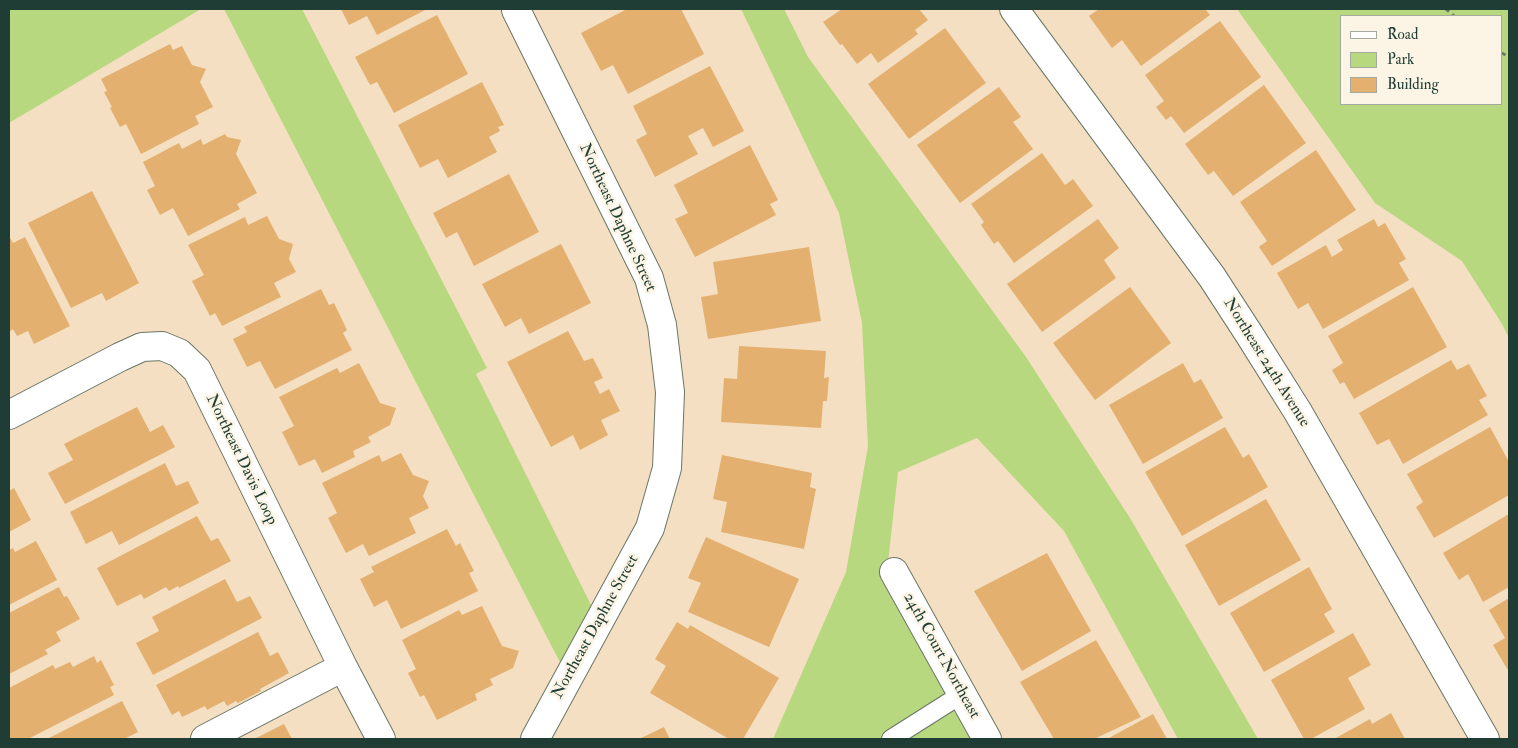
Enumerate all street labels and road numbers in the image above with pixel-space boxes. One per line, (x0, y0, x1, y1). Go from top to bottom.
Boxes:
street label: Northeast Daphne Street (574, 141, 660, 295)
street label: Northeast 24th Avenue (1219, 295, 1313, 431)
street label: Northeast Davis Loop (201, 392, 281, 528)
street label: Northeast Daphne Street (548, 552, 644, 702)
street label: 24th Court Northeast (898, 590, 984, 722)

